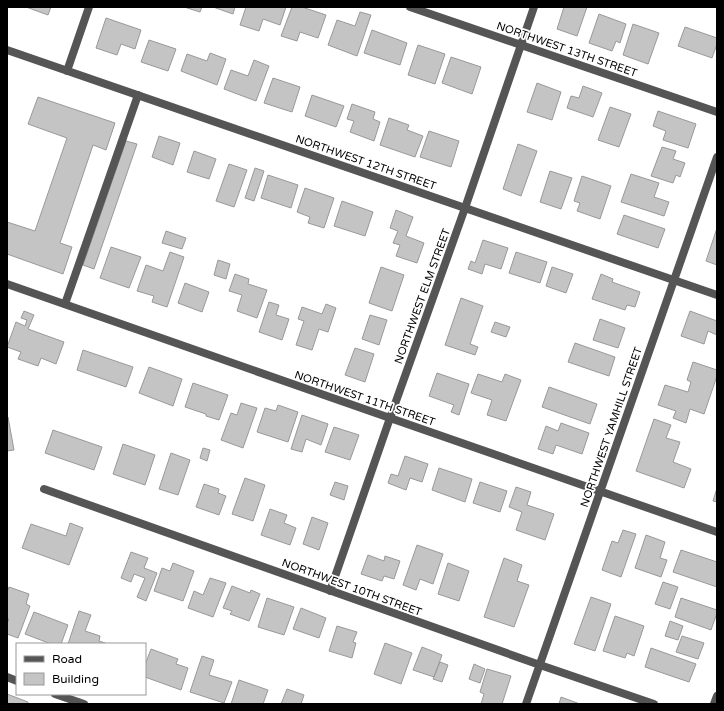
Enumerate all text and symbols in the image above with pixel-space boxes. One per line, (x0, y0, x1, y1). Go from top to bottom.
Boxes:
street label: NORTHWEST 13TH STREET (495, 19, 639, 80)
street label: NORTHWEST 12TH STREET (294, 132, 438, 193)
street label: NORTHWEST ELM STREET (392, 226, 453, 366)
street label: NORTHWEST YAMHILL STREET (578, 345, 645, 509)
street label: NORTHWEST 11TH STREET (293, 368, 437, 429)
street label: NORTHWEST 10TH STREET (280, 556, 424, 619)
legend (16, 643, 146, 695)
text: Road (52, 652, 82, 666)
text: Building (52, 672, 99, 686)

